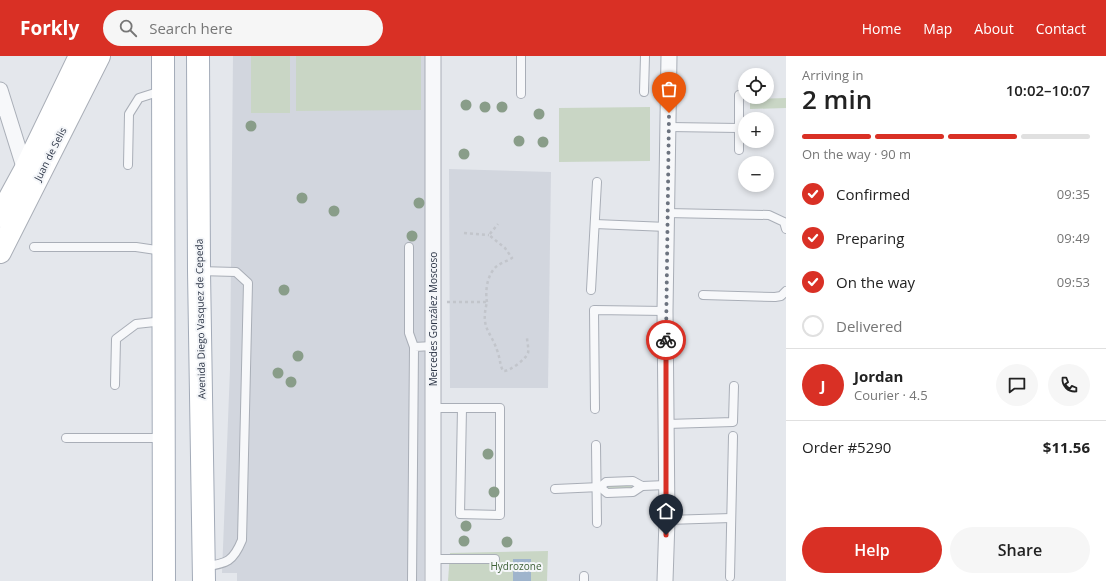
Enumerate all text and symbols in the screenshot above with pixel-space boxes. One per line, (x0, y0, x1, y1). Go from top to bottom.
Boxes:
search box (103, 10, 383, 46)
text: Forkly (20, 15, 79, 41)
icon: search (117, 17, 139, 39)
text: Search here (149, 18, 233, 38)
text: Home (862, 19, 901, 38)
text: Map (923, 19, 952, 38)
text: About (974, 19, 1014, 38)
text: Contact (1036, 19, 1086, 38)
text: Arriving in (802, 66, 864, 84)
map controls (738, 68, 774, 192)
button: locate (738, 68, 774, 104)
pin (652, 72, 686, 113)
icon: bag (658, 78, 680, 100)
text: 10:02–10:07 (1006, 80, 1090, 100)
text: 2 min (802, 81, 872, 117)
button: + (738, 112, 774, 148)
street label: Juan de Selis (30, 125, 70, 184)
text: On the way · 90 m (802, 145, 911, 163)
button: − (738, 156, 774, 192)
icon: check (802, 183, 824, 205)
text: Confirmed (836, 184, 910, 204)
text: 09:35 (1057, 185, 1090, 203)
icon: check (802, 227, 824, 249)
text: Preparing (836, 228, 904, 248)
text: 09:49 (1057, 229, 1090, 247)
street label: Avenida Diego Vasquez de Cepeda (192, 239, 208, 399)
street label: Mercedes González Moscoso (426, 252, 440, 386)
icon: check (802, 271, 824, 293)
text: On the way (836, 272, 915, 292)
text: 09:53 (1057, 273, 1090, 291)
text: Delivered (836, 316, 903, 336)
courier (646, 320, 686, 360)
icon: bike (655, 329, 677, 351)
button: chat (996, 364, 1038, 406)
button: phone (1048, 364, 1090, 406)
text: Jordan (854, 366, 903, 386)
text: J (821, 375, 825, 395)
text: Courier · 4.5 (854, 386, 928, 404)
text: Order #5290 (802, 437, 891, 457)
text: $11.56 (1043, 437, 1090, 457)
pin (649, 494, 683, 535)
icon: home (655, 500, 677, 522)
button: Help (802, 527, 942, 573)
button: Share (950, 527, 1090, 573)
park label: Hydrozone (490, 559, 542, 573)

